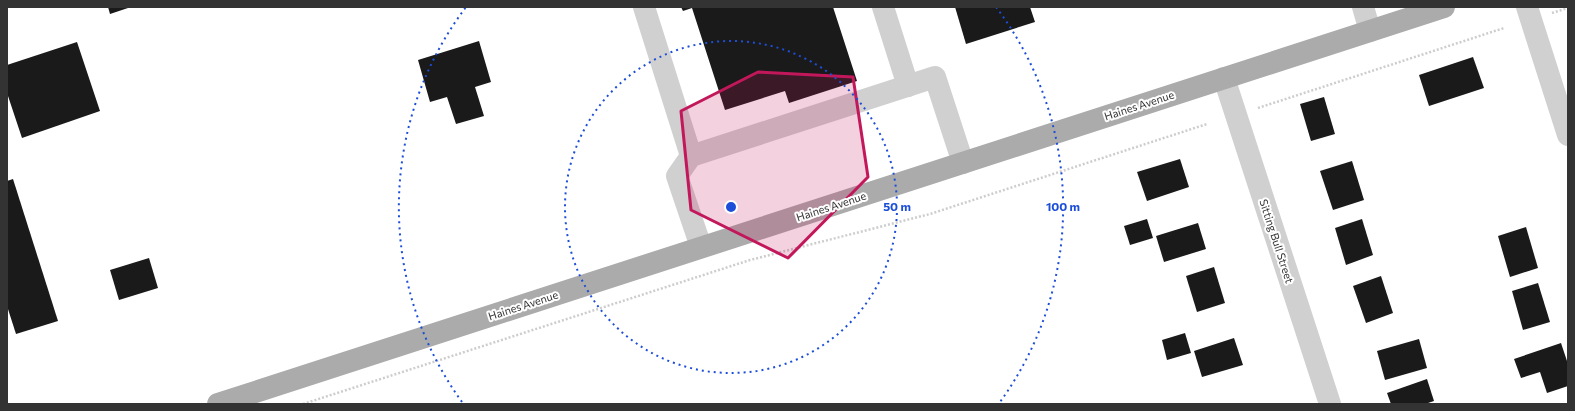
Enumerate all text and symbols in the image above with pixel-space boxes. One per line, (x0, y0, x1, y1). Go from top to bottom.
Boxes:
street label: Haines Avenue (1102, 88, 1176, 122)
street label: Haines Avenue (794, 189, 868, 223)
street label: Sitting Bull Street (1257, 197, 1297, 285)
text: 50 m (883, 199, 911, 213)
text: 100 m (1046, 199, 1080, 213)
centre of rings (724, 200, 738, 214)
street label: Haines Avenue (486, 288, 560, 322)

